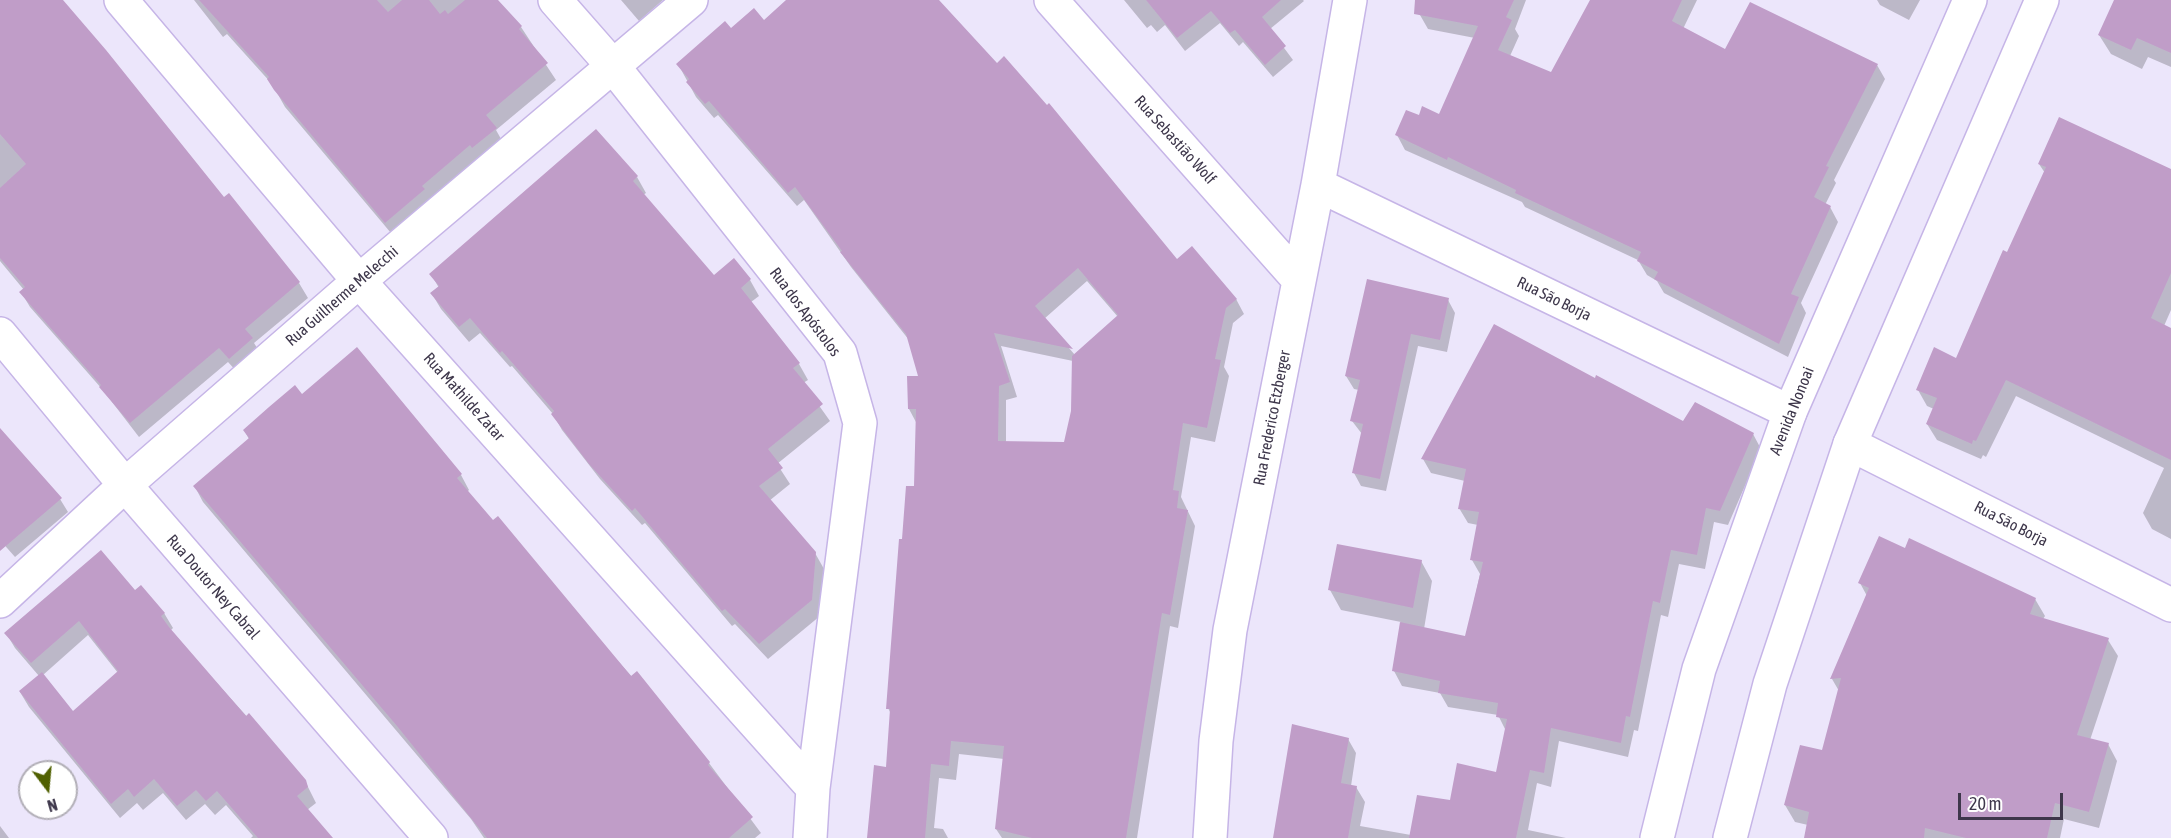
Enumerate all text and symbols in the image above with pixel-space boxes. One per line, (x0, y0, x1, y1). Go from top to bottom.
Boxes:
street label: Rua Sebastião Wolf (1130, 92, 1220, 188)
street label: Rua Guilherme Melecchi (282, 242, 402, 350)
street label: Rua dos Apóstolos (765, 264, 845, 360)
street label: Rua São Borja (1514, 273, 1594, 325)
street label: Rua Mathilde Zatar (419, 349, 509, 445)
street label: Rua Frederico Etzberger (1249, 349, 1295, 487)
street label: Avenida Nonoai (1766, 364, 1818, 458)
street label: Rua São Borja (1971, 497, 2051, 551)
street label: Rua Doutor Ney Cabral (162, 531, 264, 643)
north arrow (18, 760, 78, 820)
scale bar (1961, 781, 2066, 819)
text: 20 m (1969, 793, 2001, 814)
text: N (45, 795, 59, 815)

